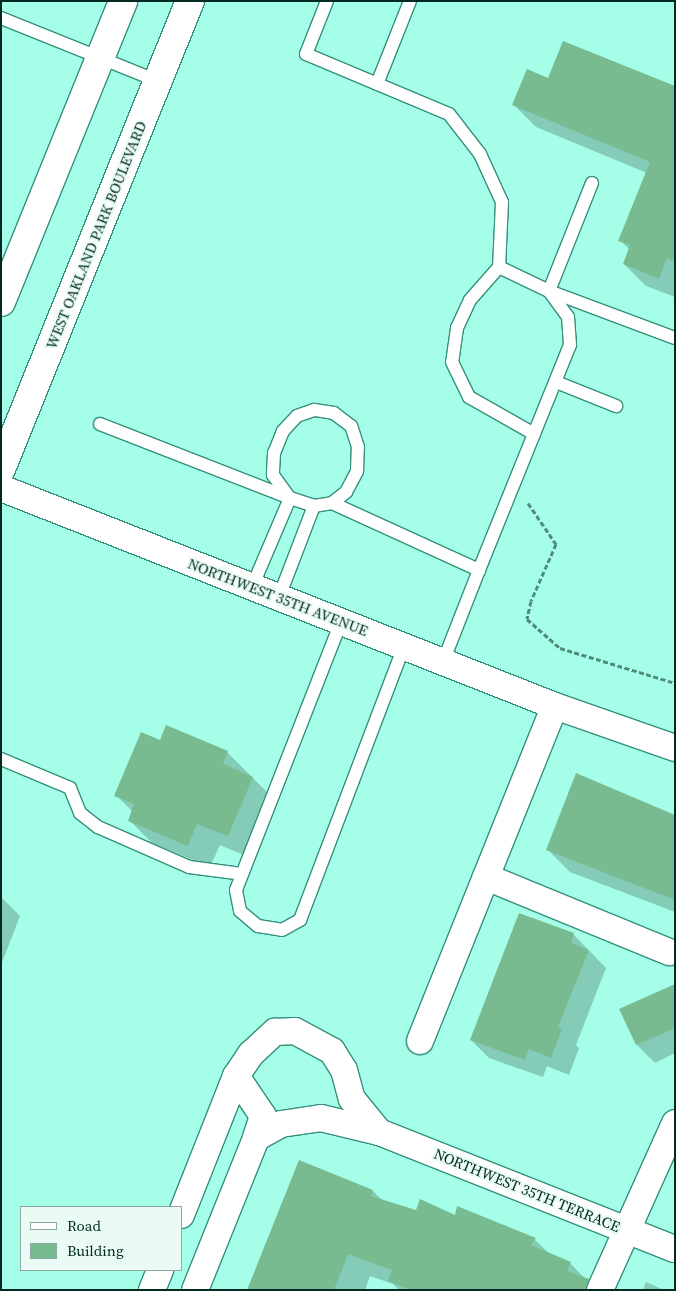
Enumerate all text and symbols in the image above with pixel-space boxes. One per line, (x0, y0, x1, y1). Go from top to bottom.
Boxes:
street label: WEST OAKLAND PARK BOULEVARD (42, 118, 150, 352)
street label: NORTHWEST 35TH AVENUE (185, 554, 371, 640)
street label: NORTHWEST 35TH TERRACE (431, 1144, 623, 1236)
legend (20, 1206, 182, 1271)
text: Road (67, 1215, 101, 1236)
text: Building (67, 1240, 124, 1261)

